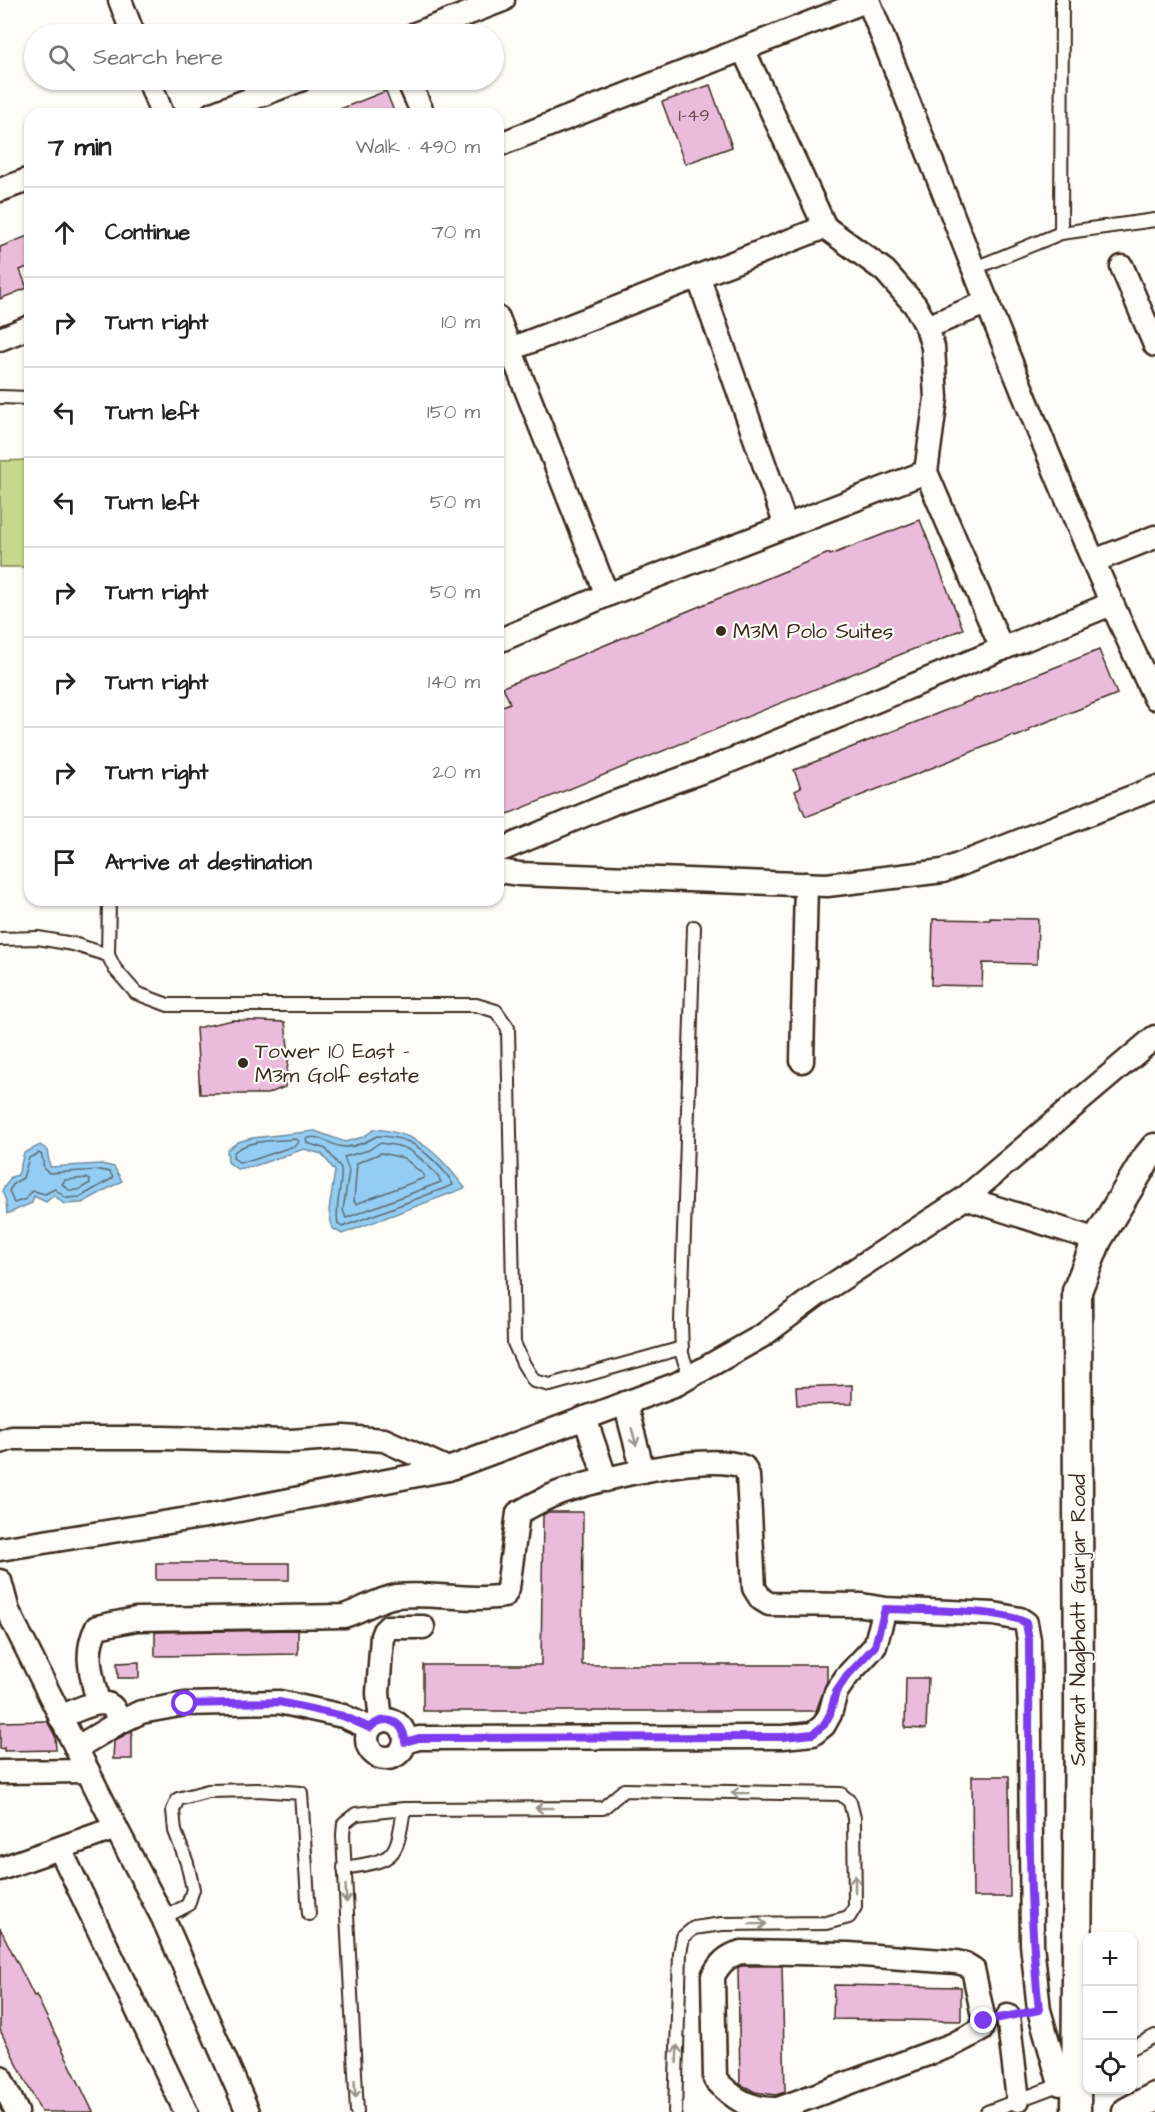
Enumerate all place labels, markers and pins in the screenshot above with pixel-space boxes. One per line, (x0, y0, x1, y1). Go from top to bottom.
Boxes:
place label: M3M Polo Suites (733, 617, 893, 646)
marker: M3M Polo Suites (714, 624, 728, 638)
place label: Tower 10 East - M3m Golf estate (255, 1037, 419, 1090)
marker: Tower 10 East - M3m Golf estate (236, 1056, 250, 1070)

